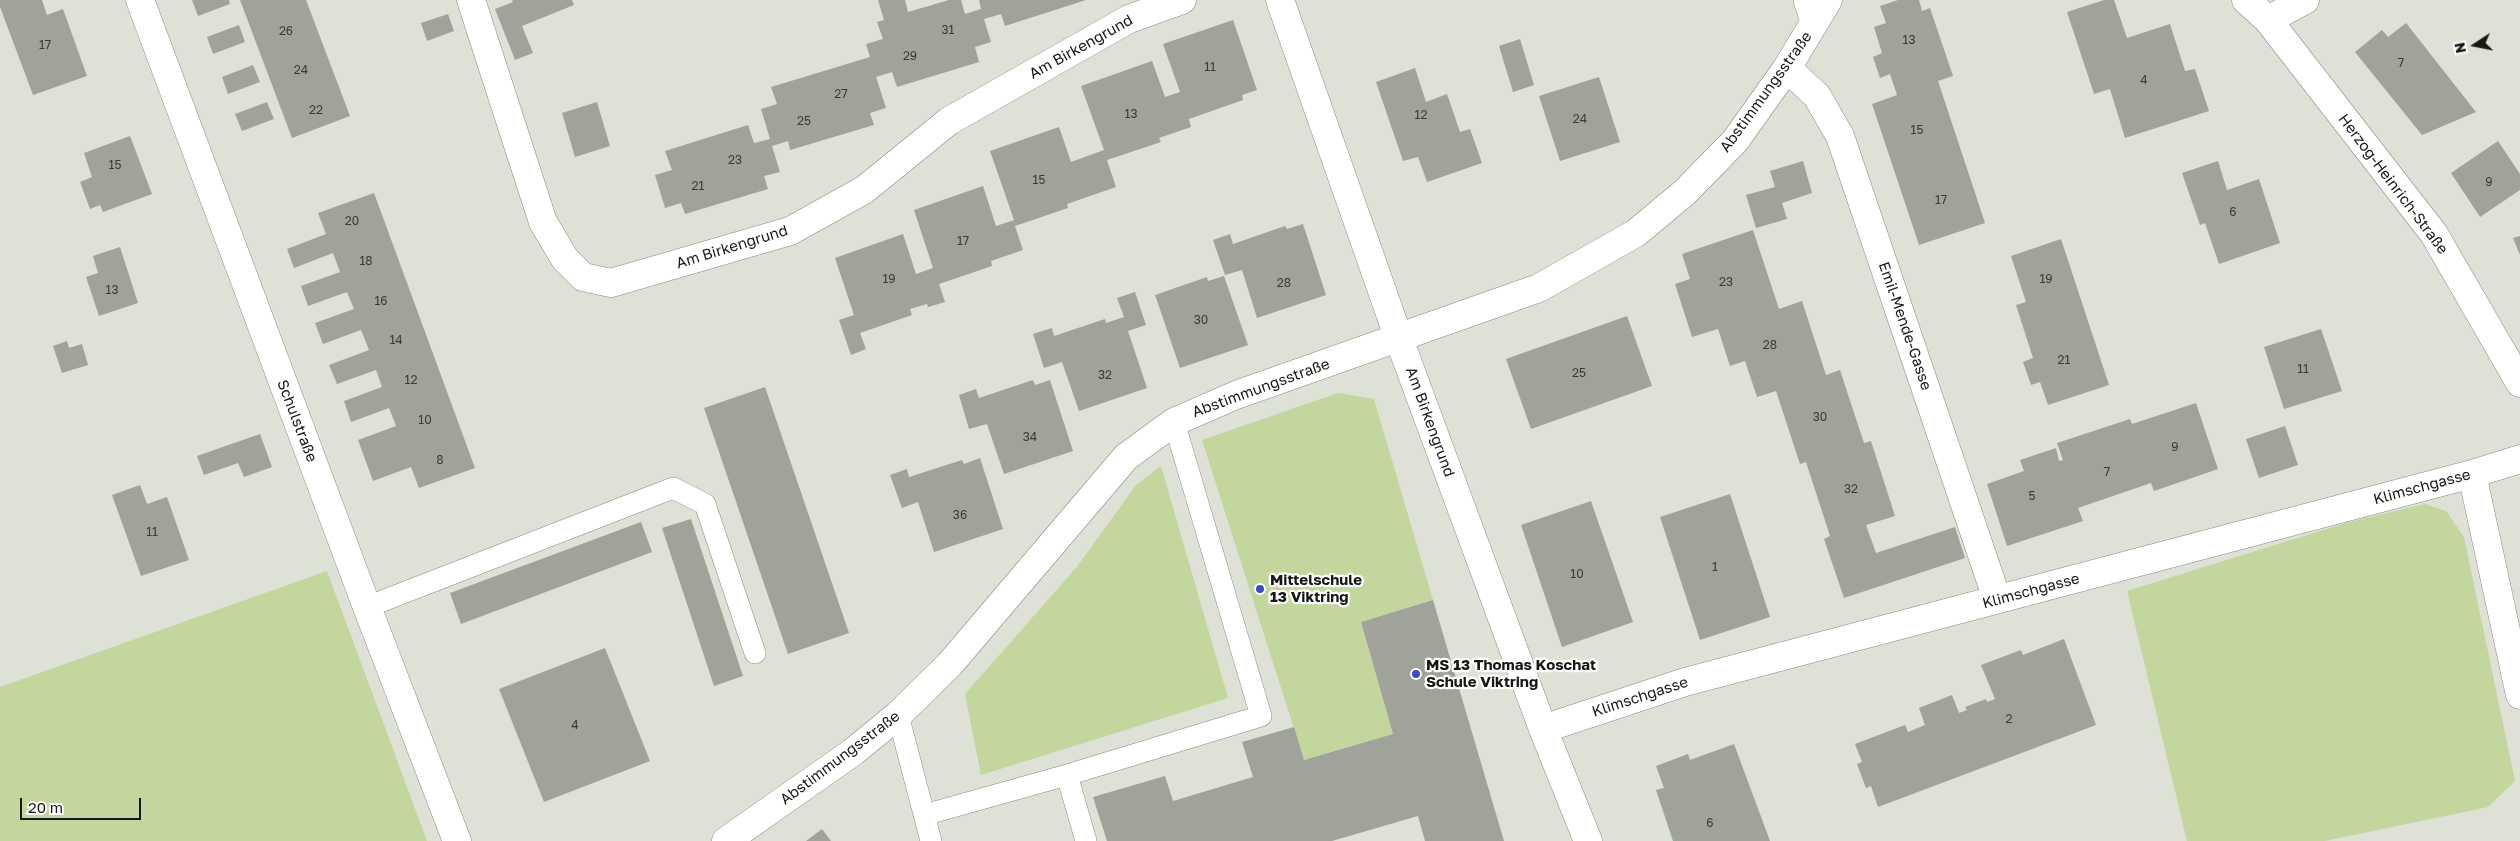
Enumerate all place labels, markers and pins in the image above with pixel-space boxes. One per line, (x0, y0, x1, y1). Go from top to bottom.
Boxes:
place label: Mittelschule 13 Viktring (1270, 571, 1362, 606)
marker: Mittelschule 13 Viktring (1254, 583, 1266, 595)
place label: MS 13 Thomas Koschat Schule Viktring (1426, 656, 1596, 691)
marker: MS 13 Thomas Koschat Schule Viktring (1410, 668, 1422, 680)

